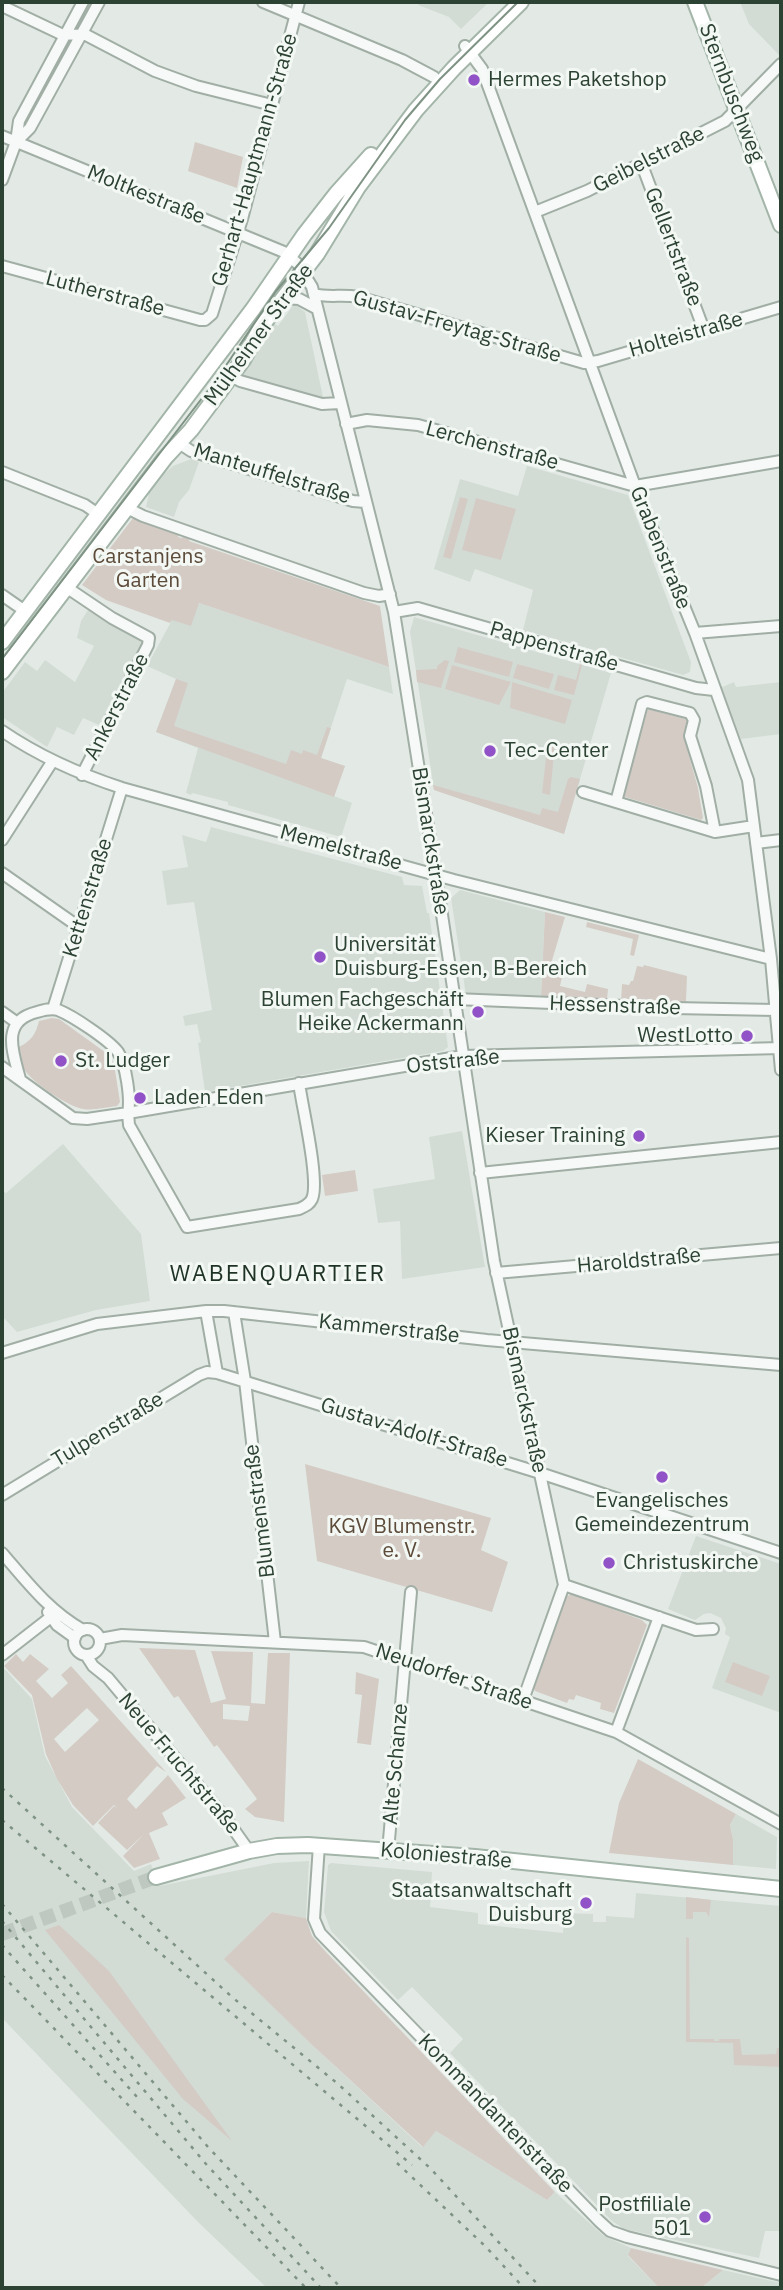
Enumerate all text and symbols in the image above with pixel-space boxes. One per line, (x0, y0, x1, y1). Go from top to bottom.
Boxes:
street label: Sternbuschweg (693, 20, 769, 166)
street label: Gerhart-Hauptmann-Straße (207, 30, 303, 290)
place label: Hermes Paketshop (488, 67, 667, 93)
marker: Hermes Paketshop (466, 72, 482, 88)
street label: Geibelstraße (589, 121, 709, 199)
street label: Moltkestraße (83, 160, 209, 230)
street label: Gellertstraße (639, 184, 707, 310)
street label: Mülheimer Straße (199, 259, 319, 411)
street label: Lutherstraße (43, 266, 167, 322)
street label: Gustav-Freytag-Straße (350, 285, 564, 369)
street label: Holteistraße (626, 307, 746, 363)
street label: Lerchenstraße (423, 416, 561, 476)
street label: Manteuffelstraße (190, 438, 354, 510)
street label: Grabenstraße (624, 483, 696, 613)
park label: Carstanjens Garten (92, 544, 204, 594)
street label: Pappenstraße (487, 617, 621, 677)
street label: Ankerstraße (79, 649, 155, 765)
place label: Tec-Center (504, 738, 608, 764)
marker: Tec-Center (482, 743, 498, 759)
street label: Bismarckstraße (406, 765, 454, 917)
street label: Memelstraße (277, 820, 405, 876)
street label: Kettenstraße (58, 835, 118, 961)
place label: Universität Duisburg-Essen, B-Bereich (334, 932, 587, 982)
marker: Universität Duisburg-Essen, B-Bereich (312, 949, 328, 965)
place label: Blumen Fachgeschäft Heike Ackermann (261, 987, 464, 1037)
street label: Hessenstraße (549, 991, 681, 1021)
marker: Blumen Fachgeschäft Heike Ackermann (470, 1004, 486, 1020)
place label: WestLotto (637, 1023, 733, 1049)
marker: WestLotto (739, 1028, 755, 1044)
street label: Oststraße (405, 1045, 501, 1079)
place label: St. Ludger (75, 1048, 170, 1074)
marker: St. Ludger (53, 1053, 69, 1069)
place label: Laden Eden (154, 1085, 264, 1111)
marker: Laden Eden (132, 1090, 148, 1106)
place label: Kieser Training (485, 1123, 625, 1149)
marker: Kieser Training (631, 1128, 647, 1144)
street label: Haroldstraße (576, 1243, 702, 1279)
district label: WABENQUARTIER (171, 1260, 385, 1288)
street label: Kammerstraße (317, 1309, 461, 1349)
street label: Bismarckstraße (496, 1325, 552, 1475)
street label: Tulpenstraße (48, 1387, 168, 1473)
street label: Gustav-Adolf-Straße (317, 1393, 511, 1473)
street label: Blumenstraße (239, 1443, 281, 1579)
marker: Evangelisches Gemeindezentrum (654, 1469, 670, 1485)
place label: Evangelisches Gemeindezentrum (574, 1488, 750, 1538)
park label: KGV Blumenstr. e. V. (328, 1514, 476, 1564)
place label: Christuskirche (623, 1550, 758, 1576)
marker: Christuskirche (601, 1555, 617, 1571)
street label: Neudorfer Straße (372, 1638, 536, 1716)
street label: Neue Fruchtstraße (113, 1688, 245, 1840)
street label: Alte Schanze (378, 1702, 414, 1826)
street label: Koloniestraße (379, 1838, 513, 1874)
place label: Staatsanwaltschaft Duisburg (391, 1878, 572, 1928)
marker: Staatsanwaltschaft Duisburg (578, 1895, 594, 1911)
street label: Kommandantenstraße (412, 2029, 578, 2199)
place label: Postfiliale 501 (598, 2192, 691, 2242)
marker: Postfiliale 501 (697, 2209, 713, 2225)

